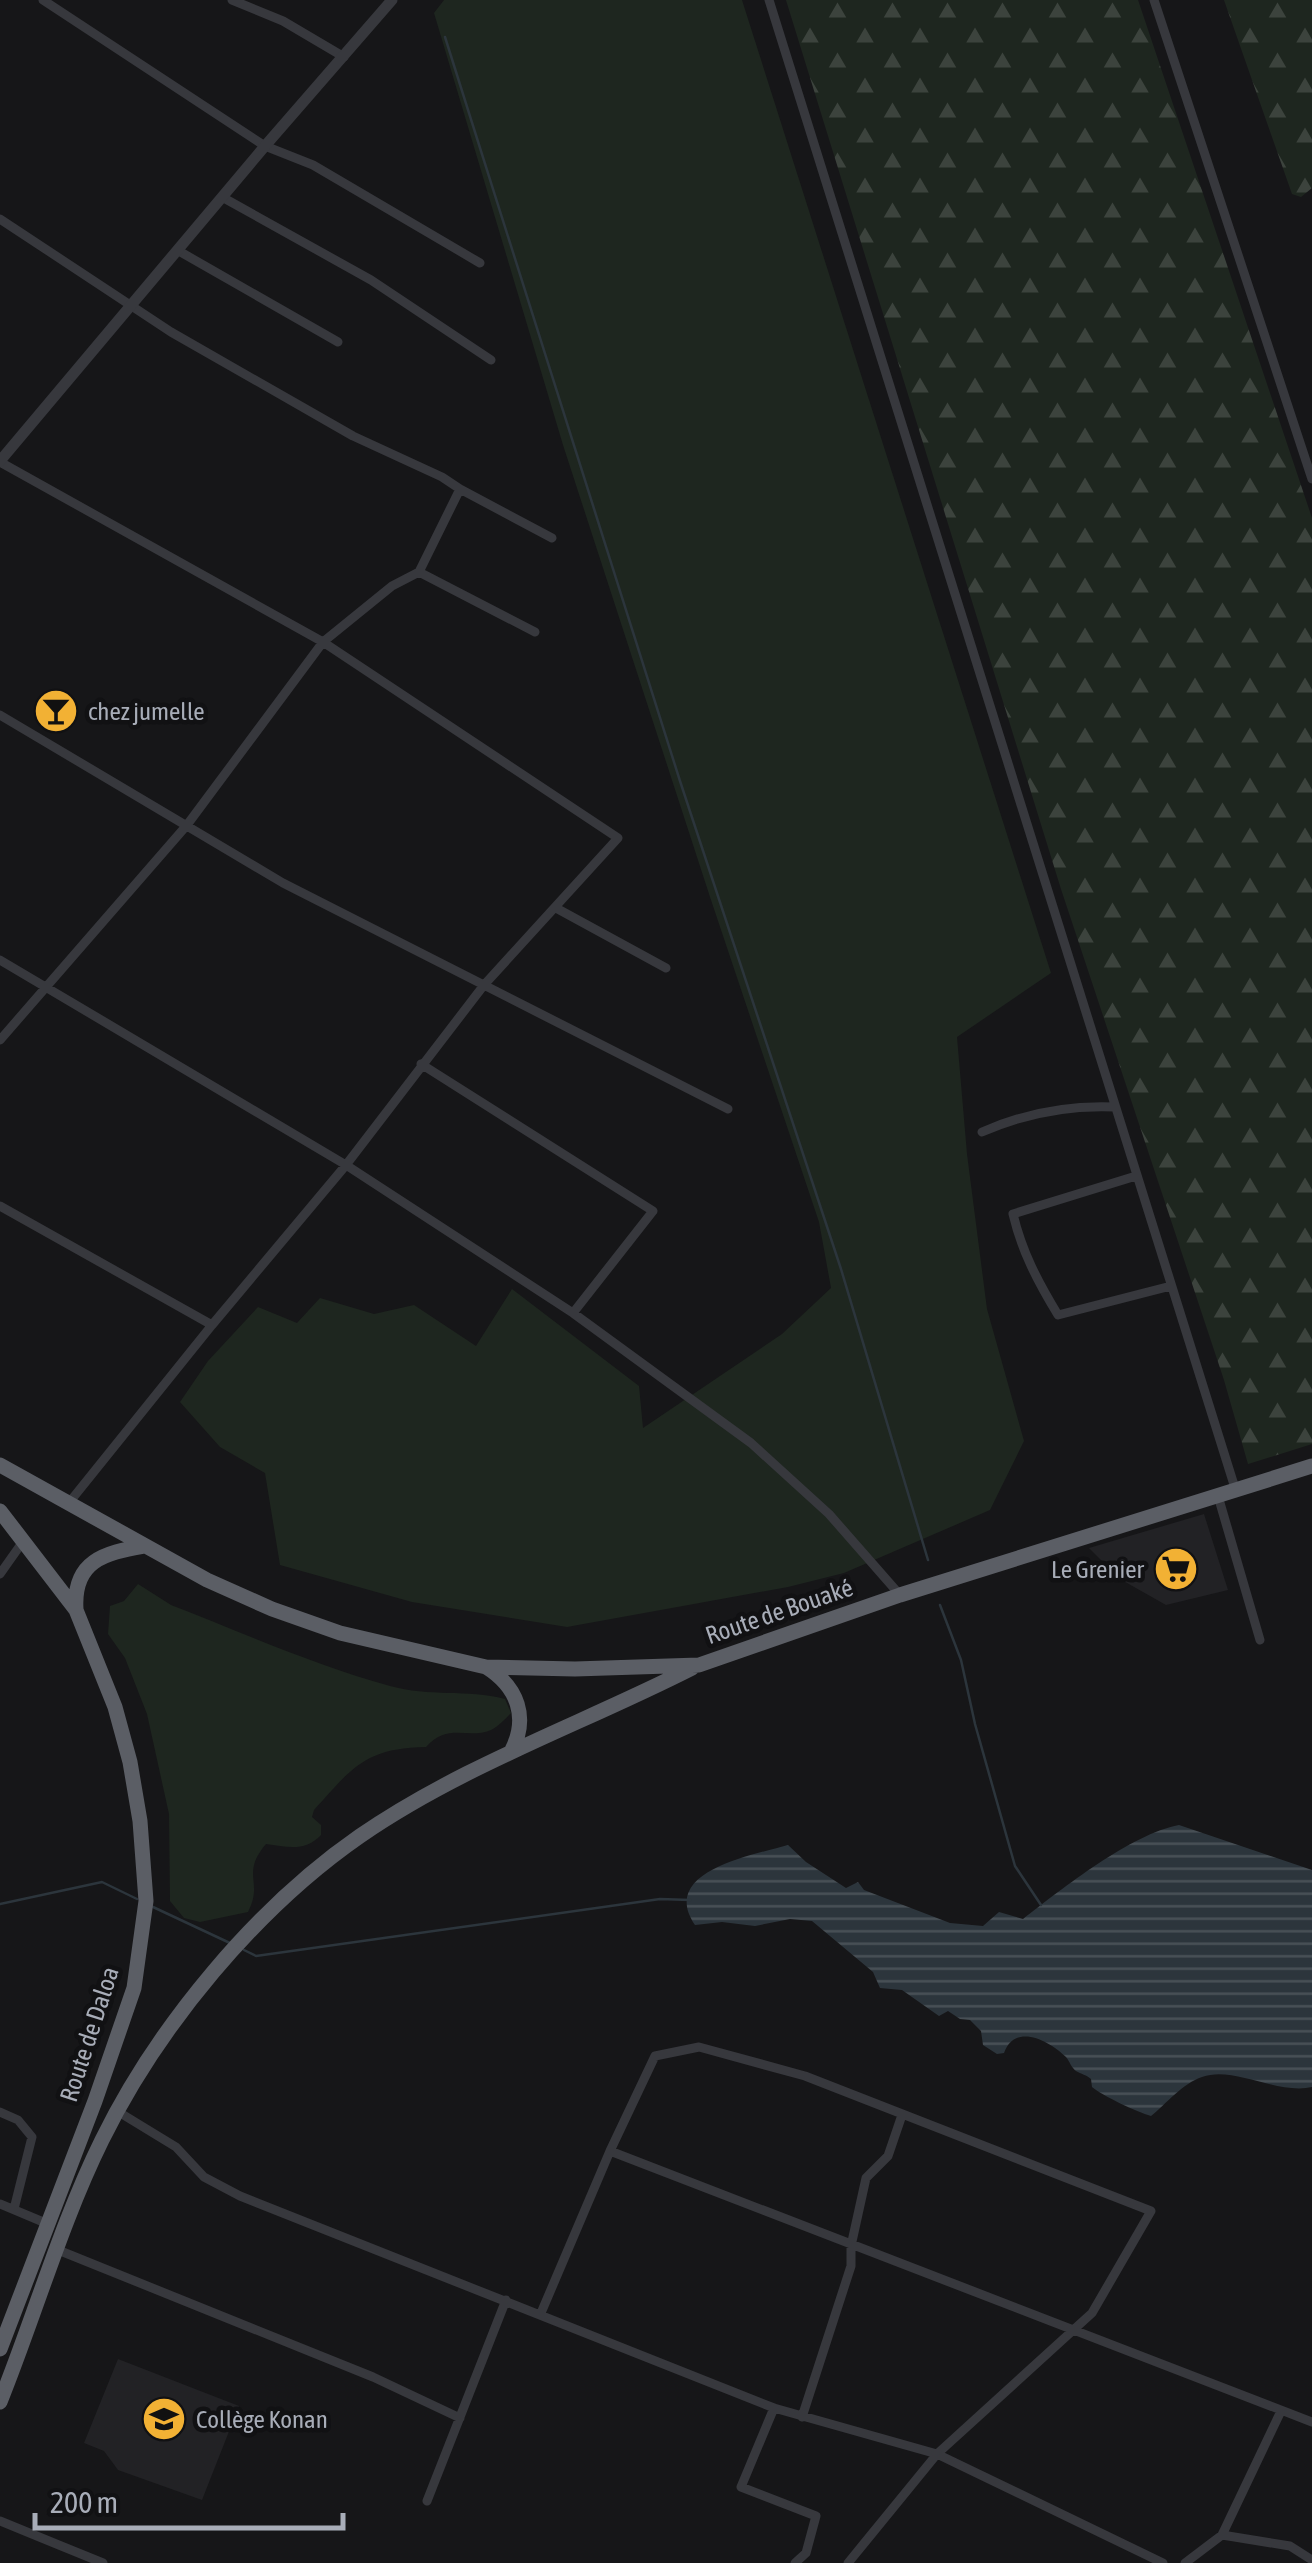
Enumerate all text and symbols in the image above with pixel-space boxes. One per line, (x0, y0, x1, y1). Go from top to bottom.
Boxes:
bar icon: chez jumelle (33, 688, 79, 734)
place label: chez jumelle (88, 697, 205, 725)
supermarket icon: Le Grenier (1153, 1546, 1199, 1592)
place label: Le Grenier (1051, 1555, 1145, 1583)
street label: Route de Bouaké (702, 1573, 856, 1649)
street label: Route de Daloa (54, 1963, 124, 2105)
school or university icon: Collège Konan (141, 2396, 187, 2442)
place label: Collège Konan (196, 2405, 328, 2433)
scale bar (35, 2468, 342, 2530)
text: 200 m (50, 2485, 118, 2519)

